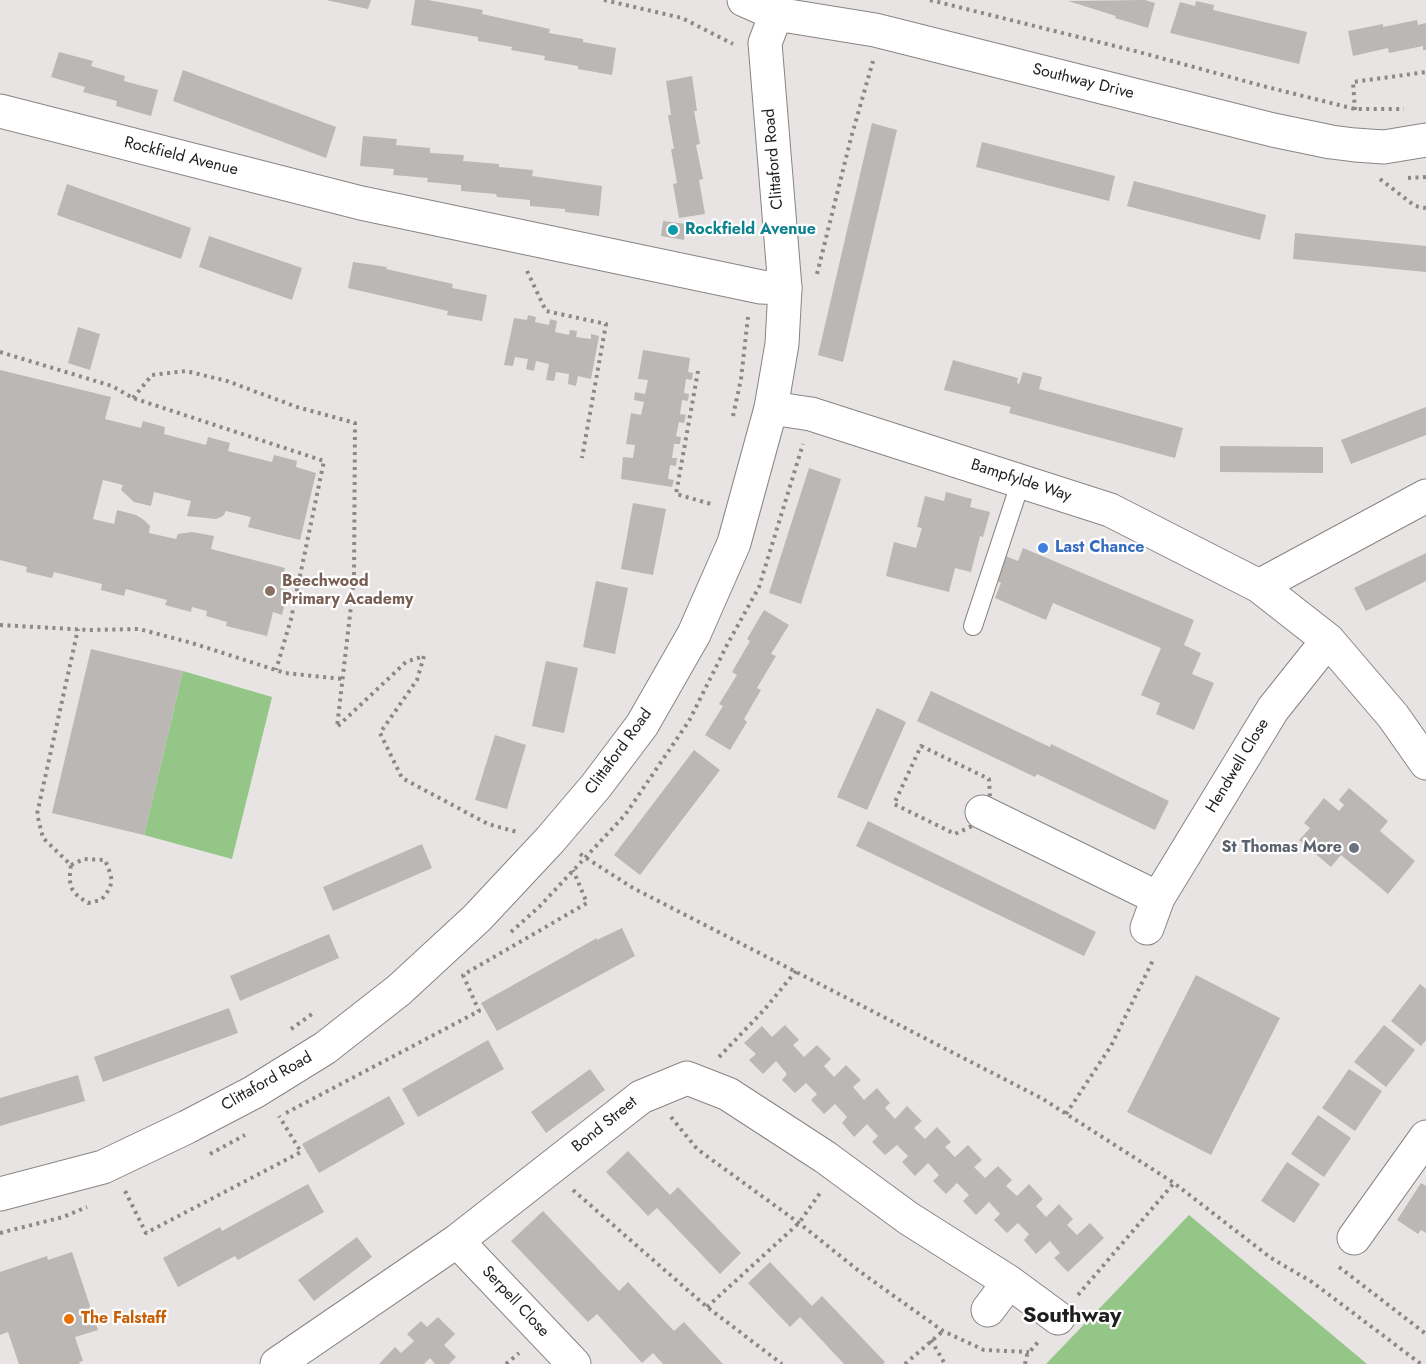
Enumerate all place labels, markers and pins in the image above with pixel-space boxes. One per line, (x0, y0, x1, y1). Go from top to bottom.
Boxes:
place label: Rockfield Avenue (685, 220, 816, 240)
marker: Rockfield Avenue (666, 223, 680, 237)
place label: Last Chance (1055, 538, 1144, 558)
marker: Last Chance (1036, 541, 1050, 555)
place label: Beechwood Primary Academy (282, 572, 413, 610)
marker: Beechwood Primary Academy (263, 584, 277, 598)
place label: St Thomas More (1222, 838, 1342, 858)
marker: St Thomas More (1347, 841, 1361, 855)
place label: The Falstaff (81, 1309, 166, 1329)
marker: The Falstaff (62, 1312, 76, 1326)

